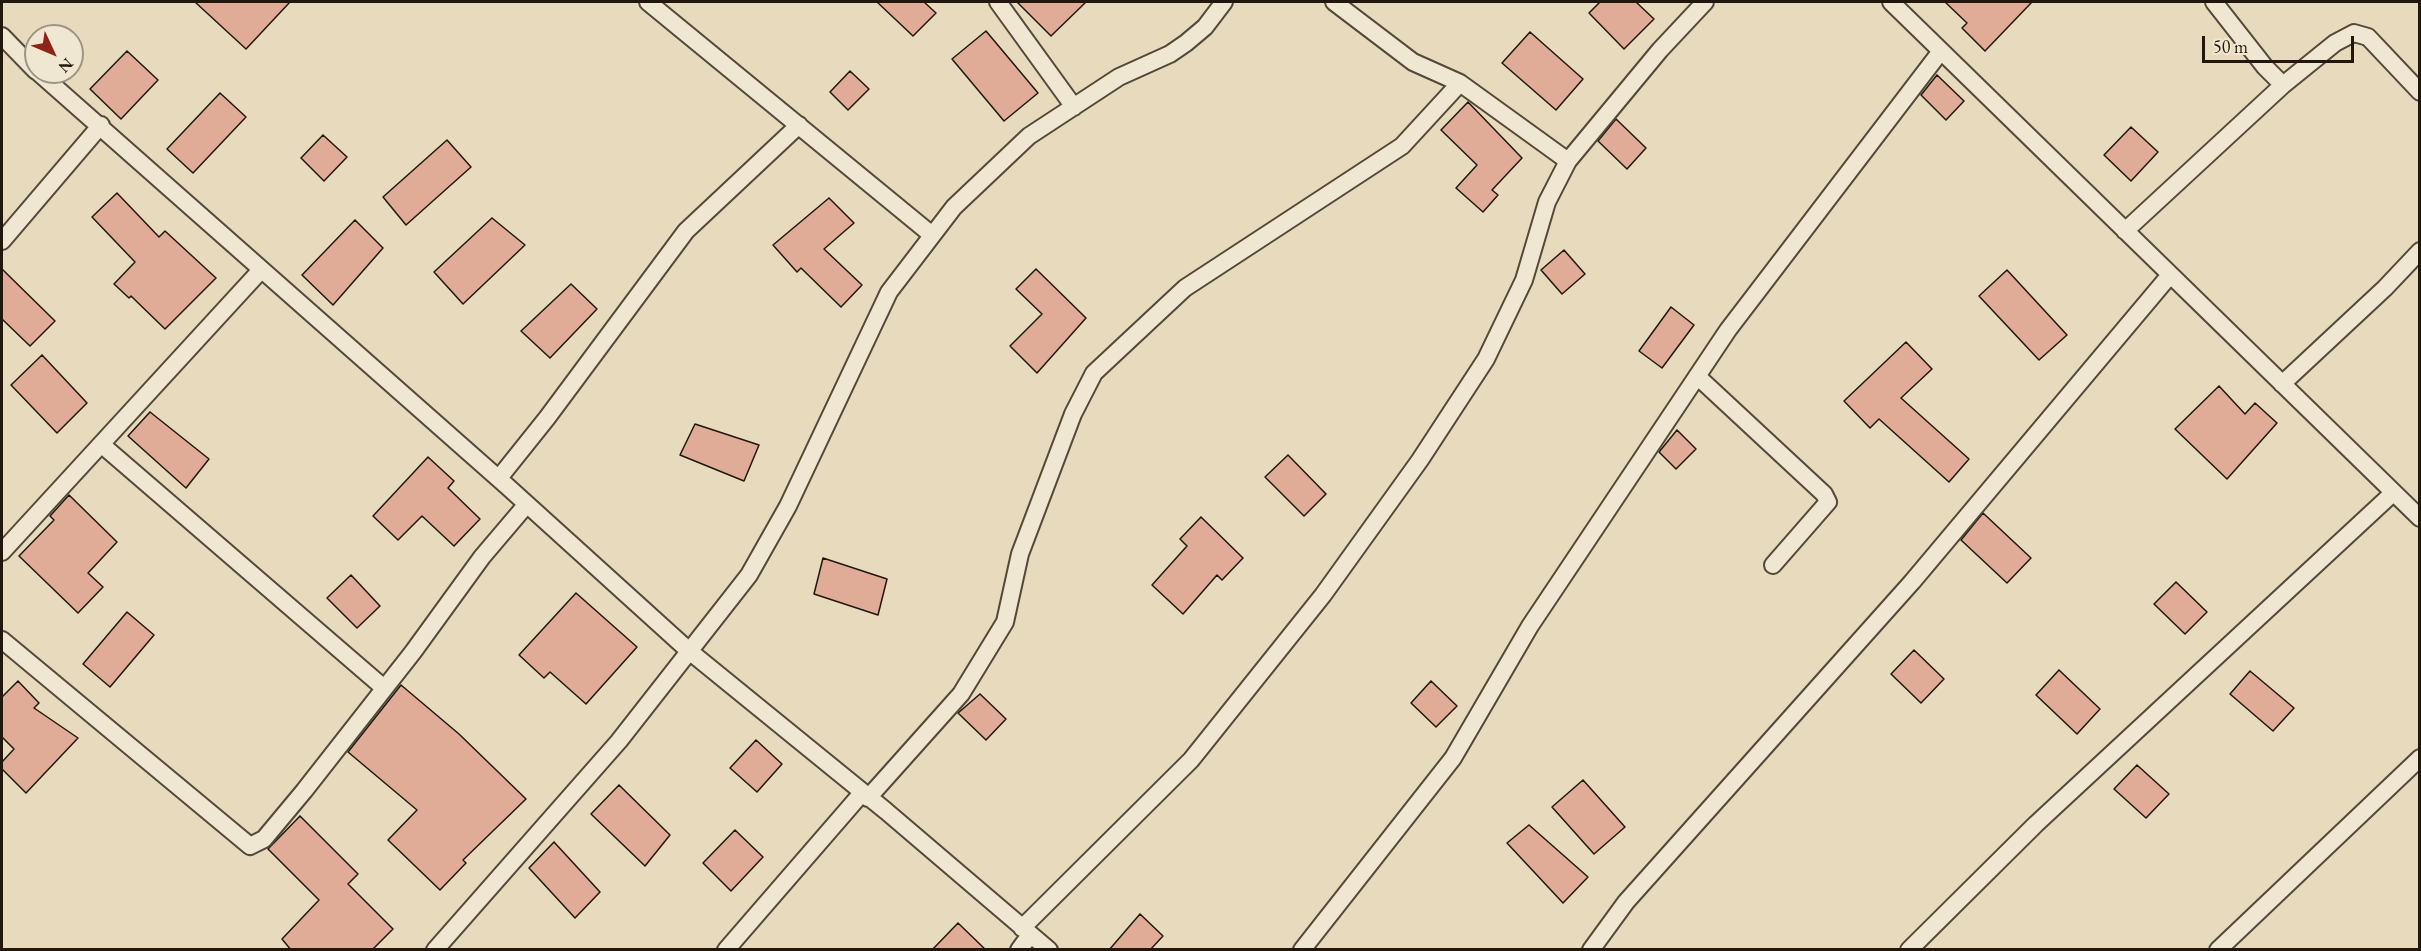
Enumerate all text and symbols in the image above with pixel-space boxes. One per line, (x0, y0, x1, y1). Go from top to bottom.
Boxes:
north arrow (24, 24, 84, 84)
scale bar (2205, 24, 2356, 62)
text: 50 m (2213, 35, 2248, 58)
text: N (54, 54, 78, 77)

